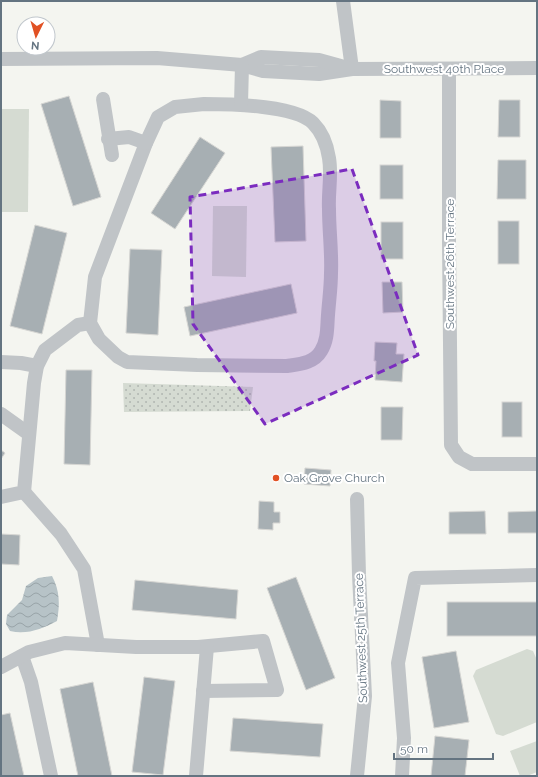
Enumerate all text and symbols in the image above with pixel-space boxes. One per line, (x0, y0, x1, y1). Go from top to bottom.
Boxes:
north arrow (16, 16, 56, 56)
text: N (30, 39, 40, 52)
street label: Southwest 40th Place (384, 62, 504, 76)
street label: Southwest 26th Terrace (443, 199, 457, 329)
place label: Oak Grove Church (284, 471, 385, 485)
marker: Oak Grove Church (271, 473, 281, 483)
street label: Southwest 25th Terrace (352, 573, 370, 703)
scale bar (394, 735, 493, 761)
text: 50 m (400, 742, 428, 756)

